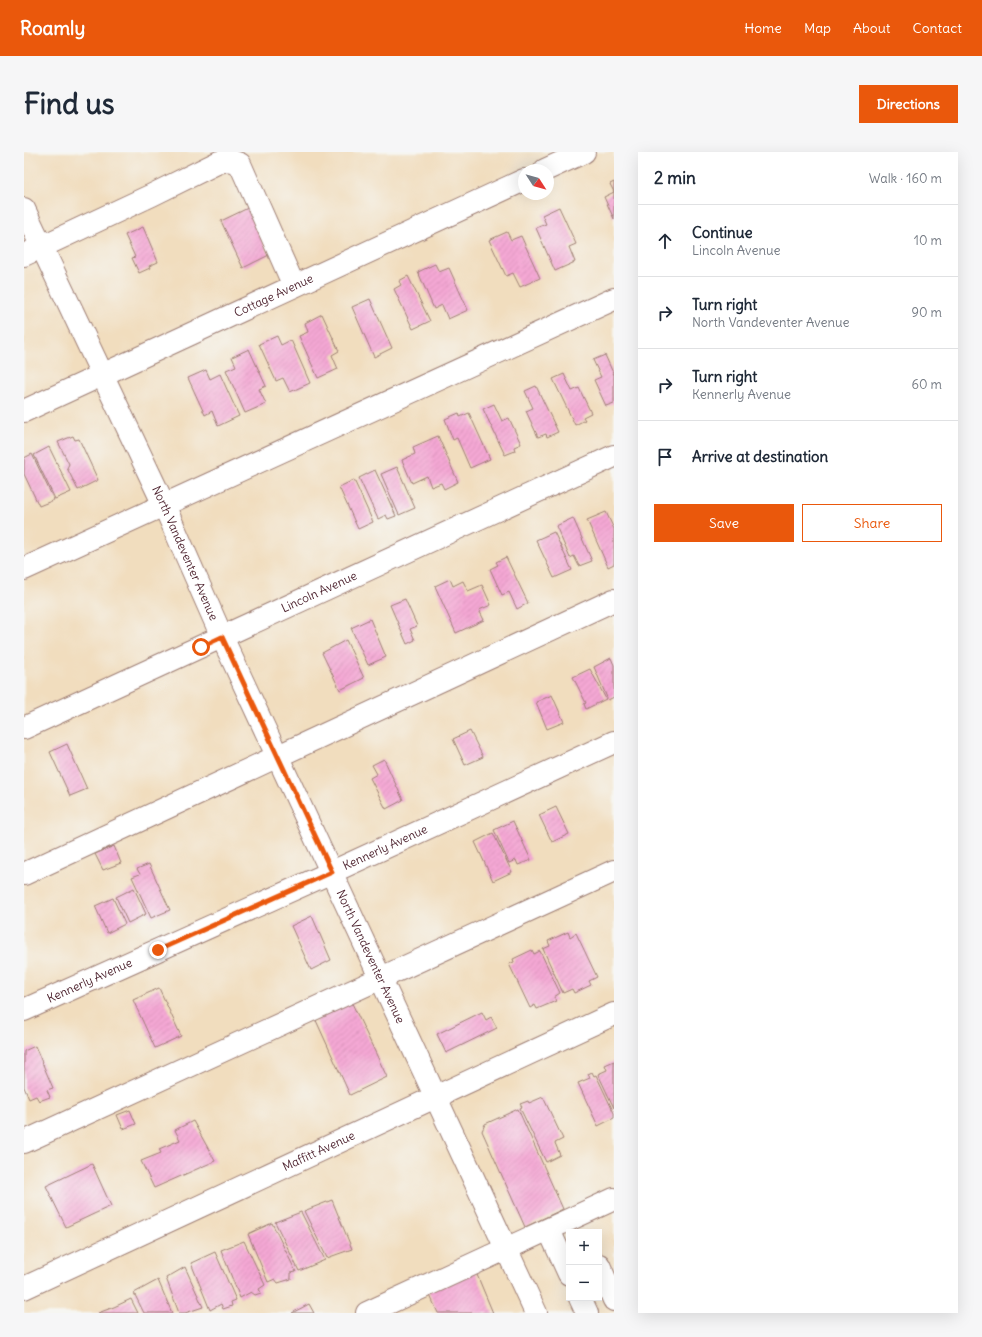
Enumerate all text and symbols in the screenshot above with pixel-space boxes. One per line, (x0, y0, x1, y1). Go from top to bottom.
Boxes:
text: Roamly (20, 16, 85, 40)
text: Home (744, 19, 782, 37)
text: Map (804, 19, 831, 37)
text: About (853, 19, 891, 37)
text: Contact (913, 19, 962, 37)
button: Directions (859, 85, 958, 123)
text: Find us (24, 86, 115, 122)
north arrow (518, 164, 554, 200)
text: 2 min (654, 167, 696, 189)
text: Walk · 160 m (869, 170, 942, 187)
text: Continue (692, 223, 753, 242)
icon: ahead (654, 230, 676, 252)
text: 10 m (914, 232, 942, 249)
text: Lincoln Avenue (692, 242, 780, 259)
street label: Cottage Avenue (231, 270, 315, 320)
text: Turn right (692, 295, 757, 314)
icon: right (654, 302, 676, 324)
text: 90 m (911, 304, 942, 321)
text: North Vandeventer Avenue (692, 314, 850, 331)
text: Turn right (692, 367, 757, 386)
icon: right (654, 374, 676, 396)
text: 60 m (911, 376, 942, 393)
text: Kennerly Avenue (692, 386, 791, 403)
icon: arrive (654, 446, 676, 468)
text: Arrive at destination (692, 447, 828, 466)
street label: North Vandeventer Avenue (149, 483, 222, 623)
button: Save (654, 504, 794, 542)
button: Share (802, 504, 942, 542)
street label: Lincoln Avenue (279, 568, 359, 615)
route start (192, 638, 210, 656)
street label: Kennerly Avenue (340, 821, 430, 873)
street label: North Vandeventer Avenue (333, 887, 408, 1026)
route end (149, 941, 167, 959)
street label: Kennerly Avenue (45, 955, 134, 1006)
street label: Maffitt Avenue (280, 1127, 357, 1174)
map controls (566, 1229, 602, 1301)
button: + (566, 1229, 602, 1265)
button: − (566, 1265, 602, 1301)

